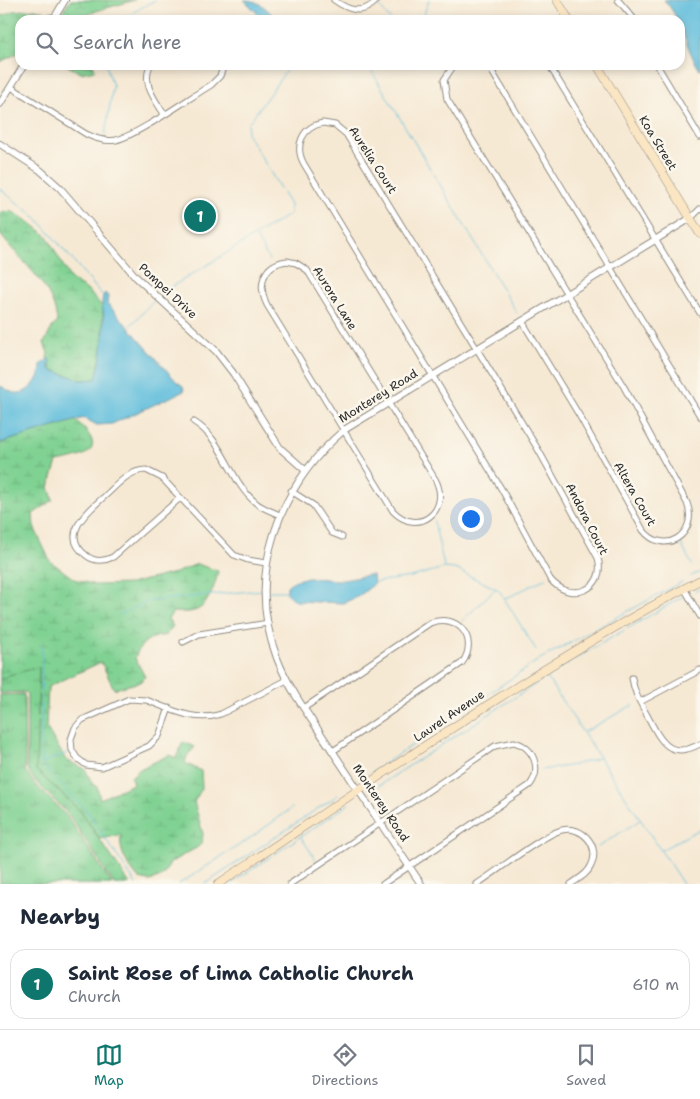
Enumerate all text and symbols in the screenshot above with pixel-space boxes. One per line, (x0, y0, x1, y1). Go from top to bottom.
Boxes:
search box (15, 15, 685, 70)
icon: search (33, 29, 61, 57)
text: Search here (73, 30, 182, 55)
street label: Koa Street (635, 113, 681, 173)
street label: Aurelia Court (345, 123, 401, 197)
pin: 1 (184, 197, 216, 235)
street label: Pompei Drive (135, 260, 201, 322)
street label: Aurora Lane (309, 263, 361, 333)
street label: Monterey Road (336, 365, 421, 427)
street label: Altera Court (610, 459, 660, 529)
street label: Andora Court (562, 480, 612, 558)
your location (458, 506, 484, 532)
street label: Laurel Avenue (410, 686, 488, 746)
street label: Monterey Road (349, 761, 413, 845)
text: Nearby (20, 903, 100, 931)
text: Saint Rose of Lima Catholic Church (68, 961, 414, 986)
text: 1 (33, 974, 41, 995)
text: 610 m (632, 974, 679, 995)
text: Church (68, 986, 121, 1007)
tab: Map (94, 1041, 124, 1089)
tab: Directions (312, 1041, 378, 1089)
tab: Saved (566, 1041, 606, 1089)

